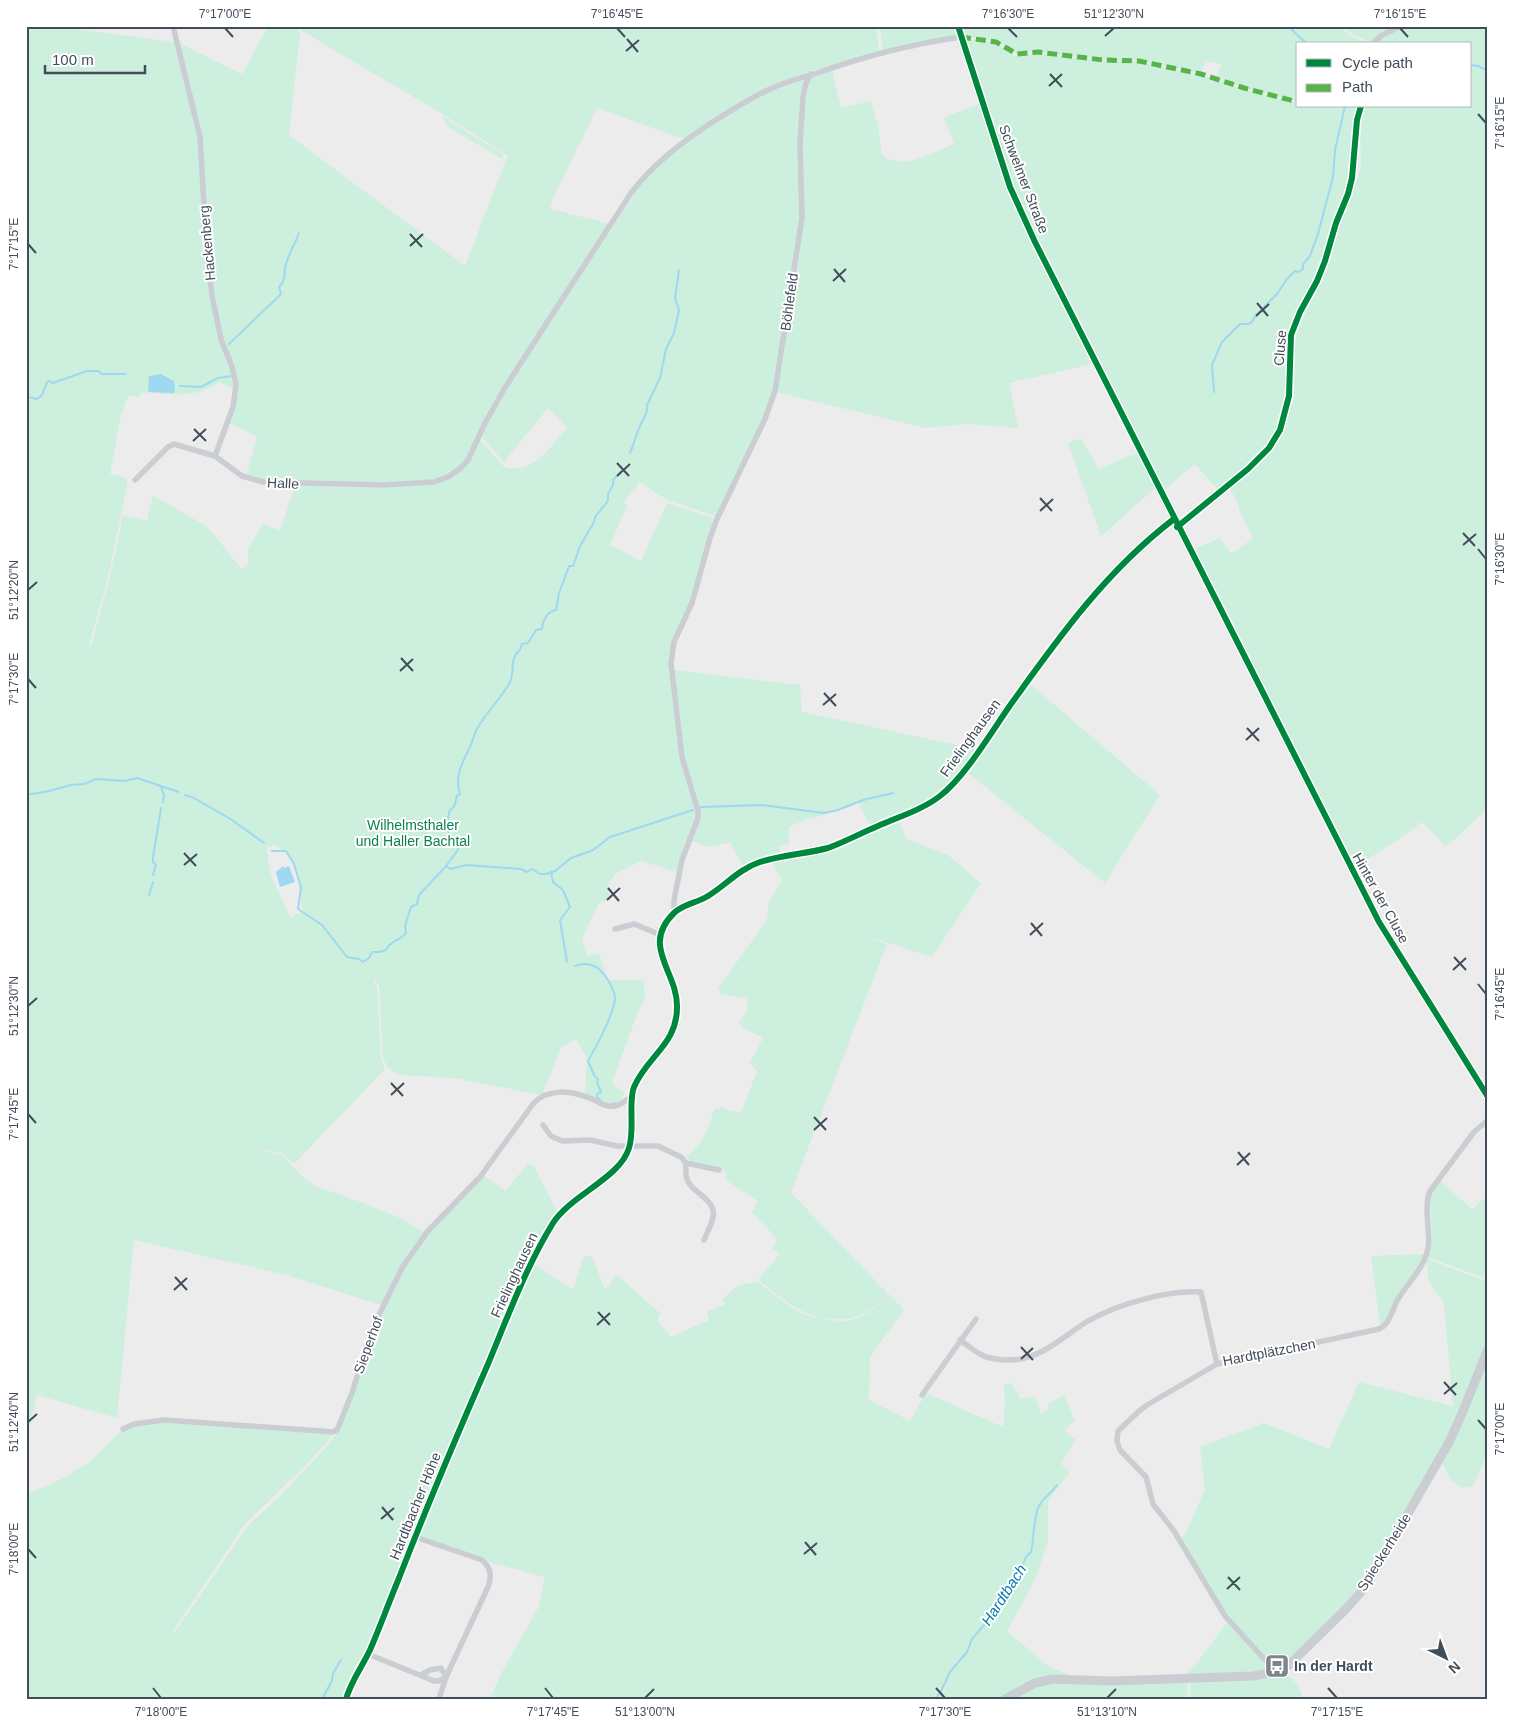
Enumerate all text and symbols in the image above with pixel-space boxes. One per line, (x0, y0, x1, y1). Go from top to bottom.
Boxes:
text: 7°17'00"E (199, 7, 251, 21)
text: 7°16'45"E (591, 7, 643, 21)
text: 7°16'30"E (982, 7, 1034, 21)
text: 51°12'30"N (1084, 7, 1144, 21)
text: 7°16'15"E (1374, 7, 1426, 21)
scale bar (45, 42, 145, 74)
legend (1296, 42, 1472, 108)
text: 100 m (52, 51, 94, 68)
text: Cycle path (1342, 54, 1413, 71)
text: Path (1342, 78, 1373, 95)
text: 7°16'15"E (1493, 97, 1507, 149)
street label: Schwelmer Straße (996, 122, 1052, 236)
street label: Hackenberg (196, 205, 218, 281)
text: 7°17'15"E (7, 218, 21, 270)
street label: Böhlefeld (777, 272, 801, 332)
street label: Cluse (1270, 329, 1290, 367)
street label: Halle (267, 474, 300, 492)
text: 7°16'30"E (1493, 533, 1507, 585)
text: 51°12'20"N (7, 560, 21, 620)
text: 7°17'30"E (7, 653, 21, 705)
street label: Frielinghausen (937, 696, 1003, 780)
park label: Wilhelmsthaler und Haller Bachtal (356, 817, 470, 849)
street label: Hinter der Cluse (1349, 850, 1413, 946)
text: 7°16'45"E (1493, 968, 1507, 1020)
text: 51°12'30"N (7, 976, 21, 1036)
text: 7°17'45"E (7, 1088, 21, 1140)
street label: Frielinghausen (487, 1230, 541, 1320)
street label: Sieperhof (350, 1314, 386, 1376)
street label: Hardtplätzchen (1221, 1335, 1317, 1369)
text: 51°12'40"N (7, 1392, 21, 1452)
text: 7°17'00"E (1493, 1403, 1507, 1455)
street label: Hardtbacher Höhe (386, 1450, 444, 1562)
street label: Spieckerheide (1354, 1510, 1414, 1594)
text: 7°18'00"E (7, 1523, 21, 1575)
water label: Hardtbach (978, 1561, 1030, 1628)
north arrow (1422, 1632, 1472, 1682)
bus stop icon: In der Hardt (1264, 1653, 1290, 1679)
place label: In der Hardt (1294, 1658, 1373, 1674)
text: N (1446, 1658, 1464, 1677)
text: 7°18'00"E (135, 1705, 187, 1719)
text: 7°17'45"E (527, 1705, 579, 1719)
text: 51°13'00"N (615, 1705, 675, 1719)
text: 7°17'30"E (919, 1705, 971, 1719)
text: 51°13'10"N (1077, 1705, 1137, 1719)
text: 7°17'15"E (1311, 1705, 1363, 1719)

